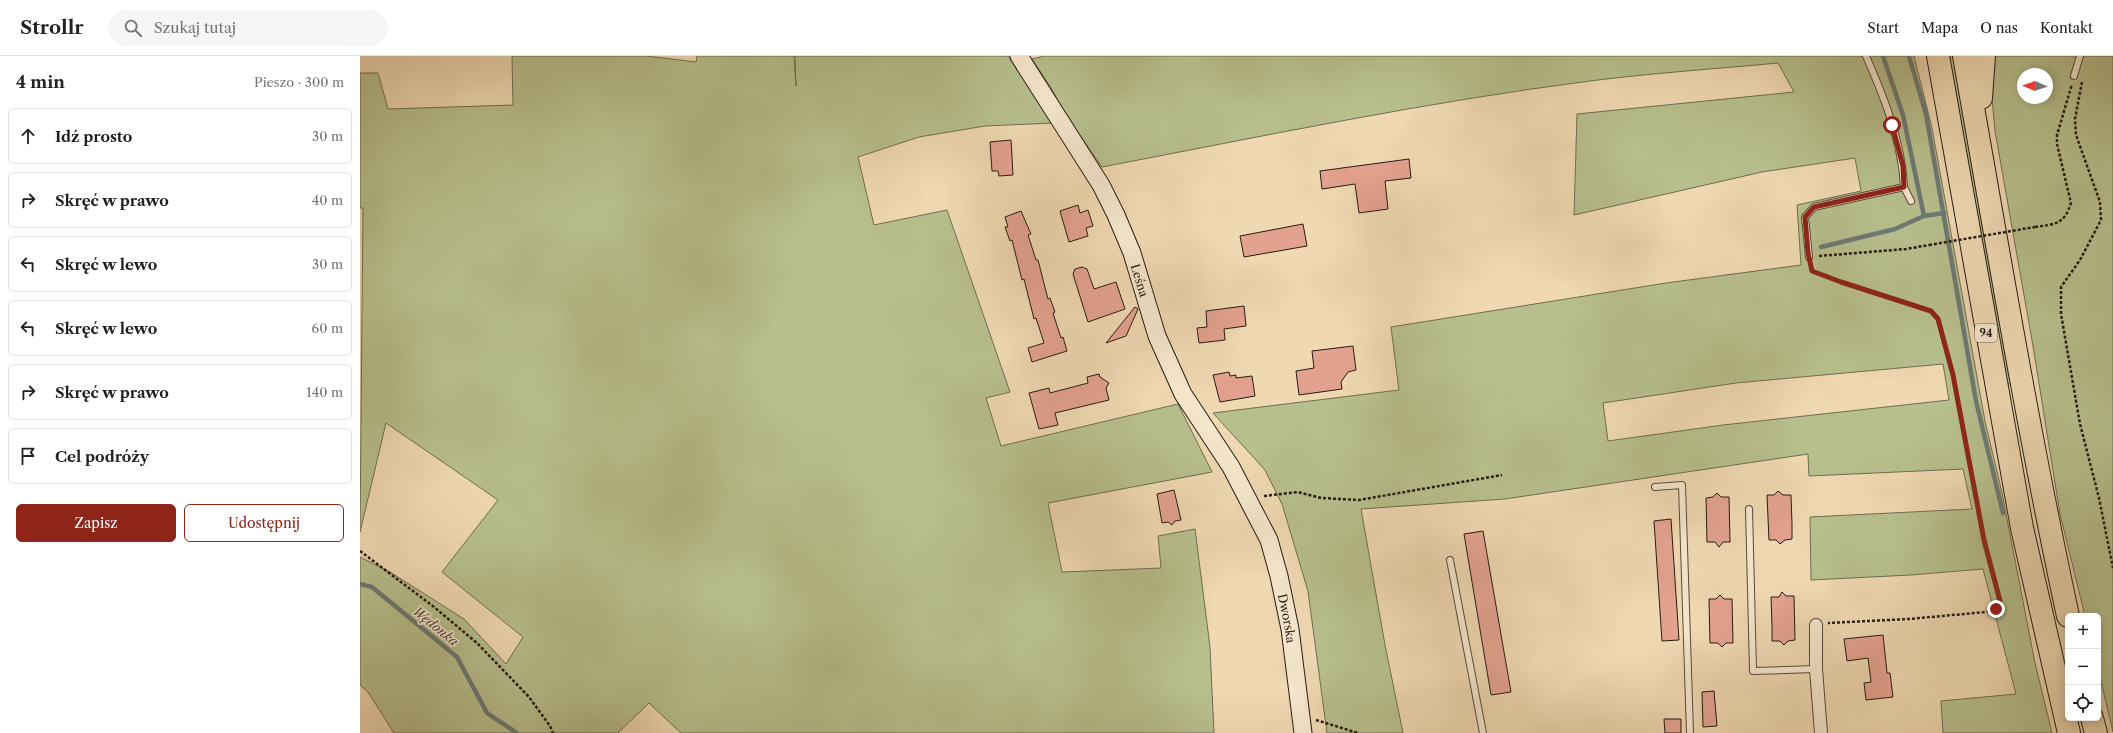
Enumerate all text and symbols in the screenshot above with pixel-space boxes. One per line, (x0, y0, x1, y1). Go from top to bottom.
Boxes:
search box (108, 10, 388, 46)
text: Strollr (20, 16, 84, 39)
icon: search (122, 17, 144, 39)
text: Szukaj tutaj (154, 18, 236, 37)
text: Start (1867, 19, 1899, 37)
text: Mapa (1921, 19, 1958, 37)
text: O nas (1980, 19, 2018, 37)
text: Kontakt (2040, 19, 2093, 37)
north arrow (2017, 68, 2053, 104)
text: 4 min (16, 72, 65, 92)
text: Pieszo · 300 m (254, 74, 344, 90)
route start (1883, 116, 1901, 134)
icon: ahead (17, 125, 39, 147)
text: Idź prosto (55, 127, 132, 146)
text: 30 m (312, 128, 343, 144)
icon: right (17, 189, 39, 211)
text: Skręć w prawo (55, 191, 169, 210)
text: 40 m (312, 192, 343, 208)
icon: left (17, 253, 39, 275)
text: Skręć w lewo (55, 255, 157, 274)
text: 30 m (312, 256, 343, 272)
street label: Leśna (1128, 262, 1152, 299)
icon: left (17, 317, 39, 339)
text: Skręć w lewo (55, 319, 157, 338)
text: 60 m (312, 320, 343, 336)
road number: 94 (1975, 324, 1997, 342)
icon: right (17, 381, 39, 403)
text: Skręć w prawo (55, 383, 169, 402)
text: 140 m (306, 384, 343, 400)
icon: arrive (17, 445, 39, 467)
text: Cel podróży (55, 447, 149, 466)
button: Zapisz (16, 504, 176, 542)
button: Udostępnij (184, 504, 344, 542)
street label: Dworska (1275, 592, 1299, 644)
route end (1987, 600, 2005, 618)
water label: Wędonka (410, 603, 462, 649)
map controls (2065, 613, 2101, 721)
button: + (2065, 613, 2101, 649)
button: − (2065, 649, 2101, 685)
button: locate (2065, 685, 2101, 721)

